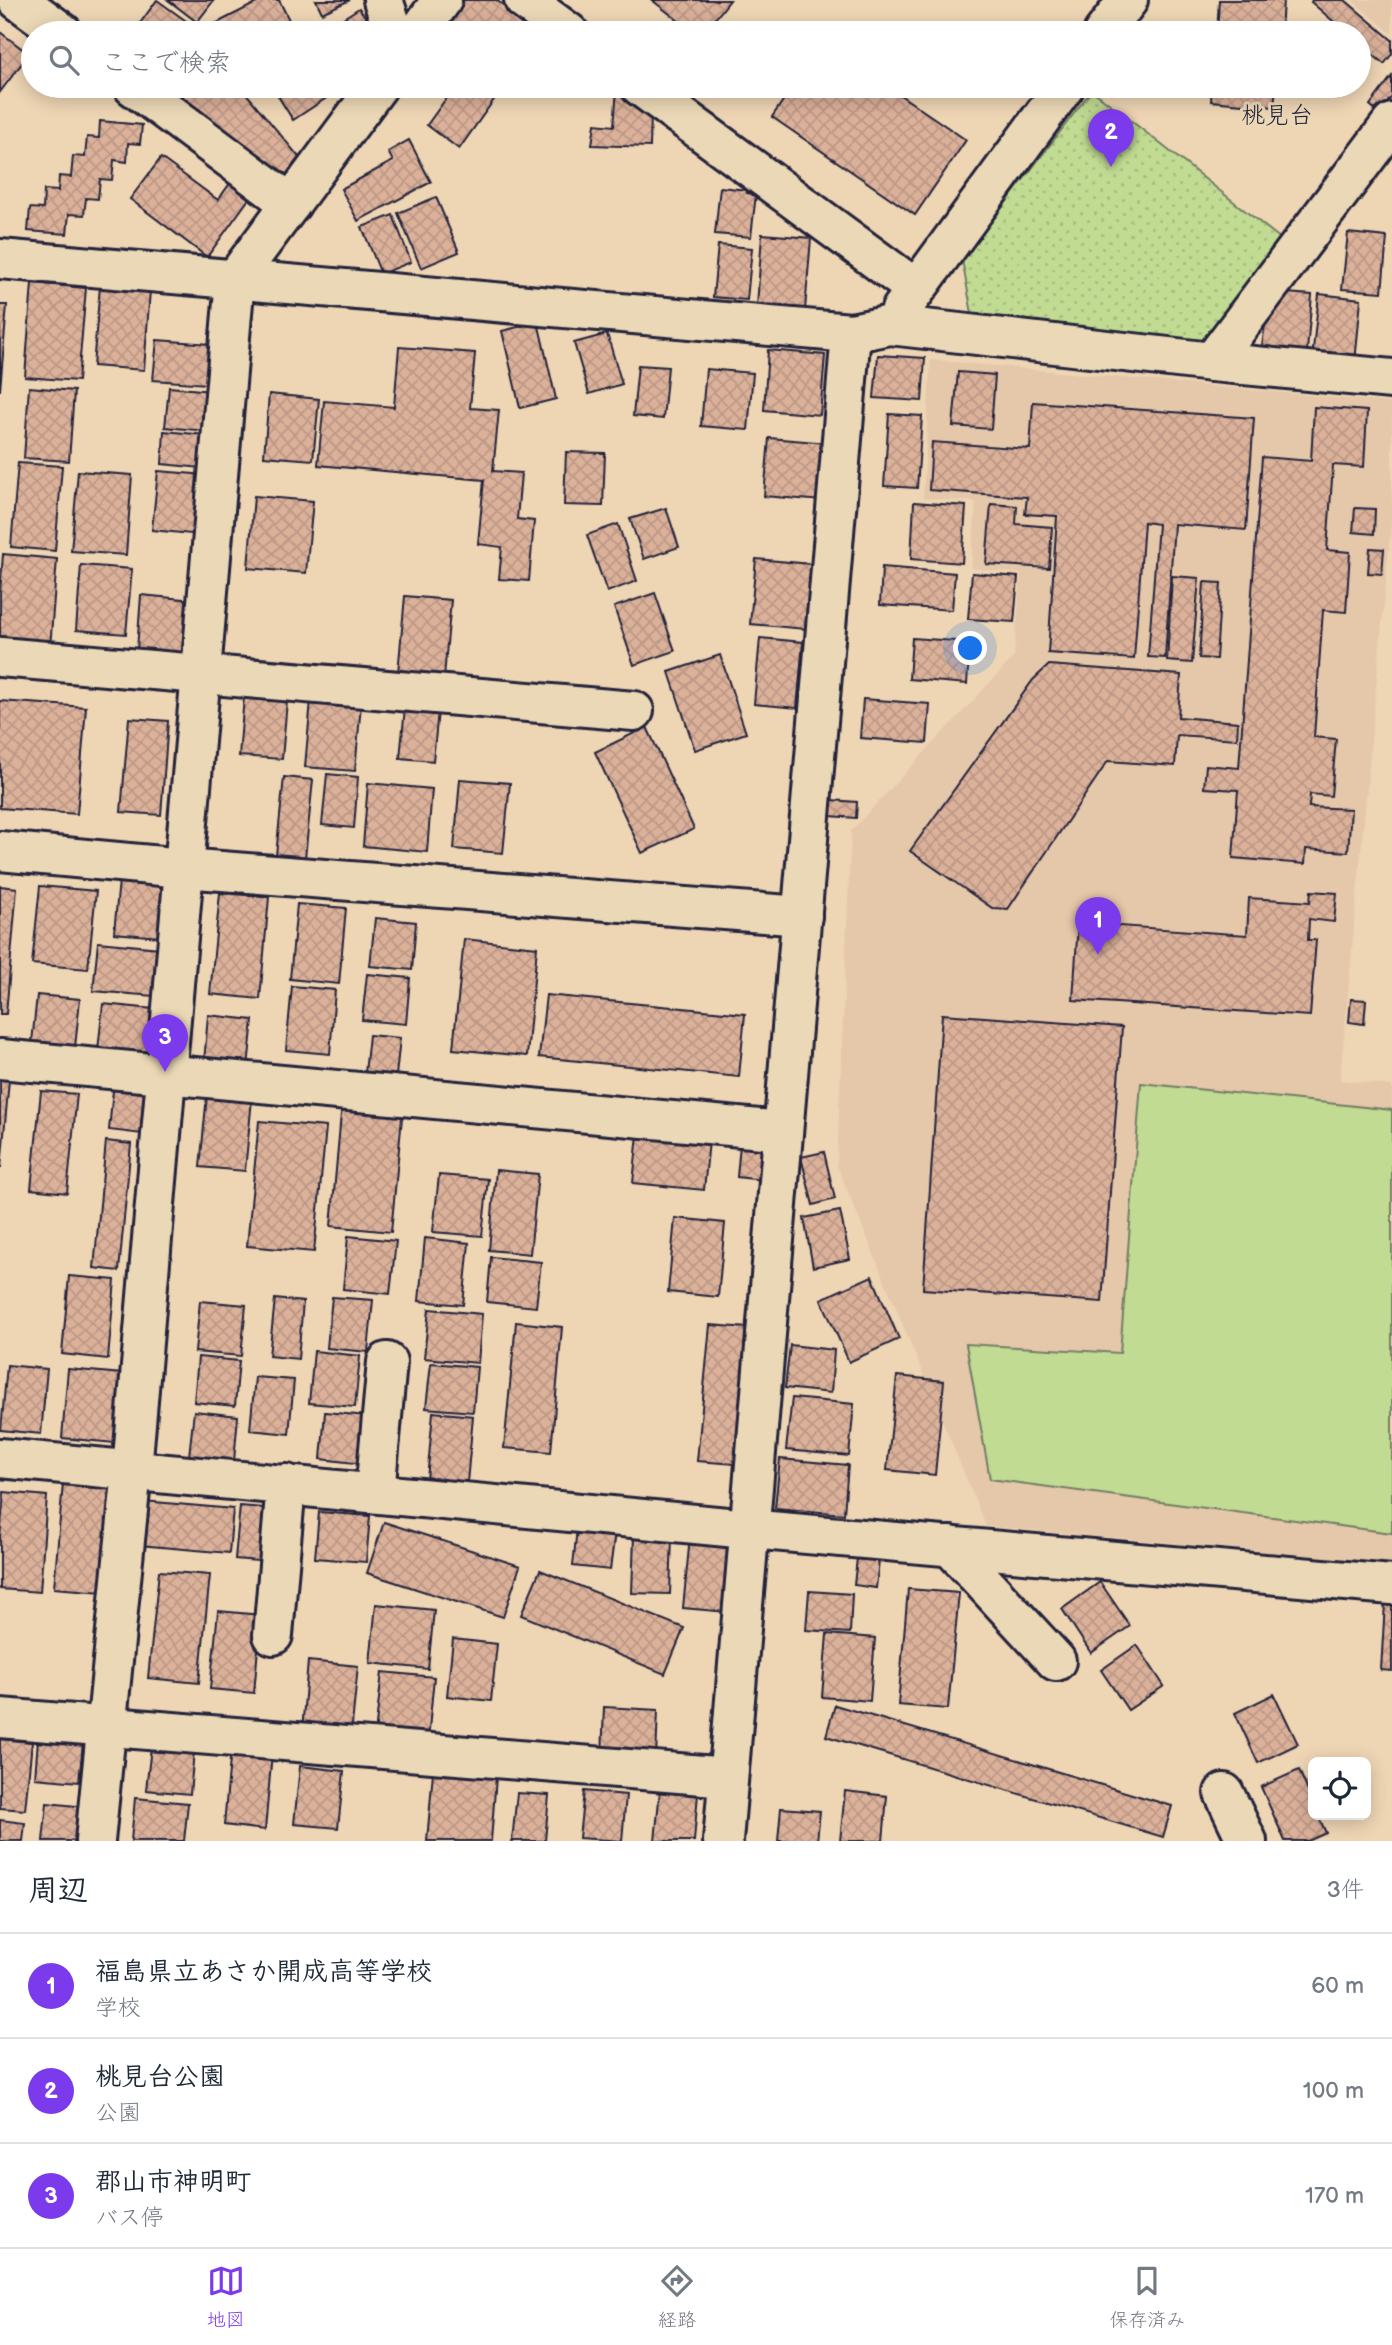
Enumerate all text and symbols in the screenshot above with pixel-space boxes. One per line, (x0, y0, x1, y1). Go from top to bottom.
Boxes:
search box (21, 21, 1371, 98)
icon: search (45, 41, 83, 79)
text: ここで検索 (101, 48, 231, 79)
district label: 桃見台 (1241, 101, 1313, 130)
pin: 2 (1088, 109, 1134, 167)
your location (953, 631, 987, 665)
pin: 1 (1075, 897, 1121, 955)
pin: 3 (142, 1014, 188, 1072)
map controls (1308, 1757, 1371, 1820)
button: locate (1308, 1757, 1371, 1820)
text: 周辺 (28, 1873, 88, 1909)
text: 3件 (1327, 1876, 1364, 1904)
text: 福島県立あさか開成高等学校 (95, 1957, 432, 1988)
text: 1 (46, 1972, 56, 2000)
text: 60 m (1311, 1972, 1364, 2000)
text: 学校 (95, 1994, 141, 2022)
text: 桃見台公園 (95, 2062, 225, 2093)
text: 2 (44, 2077, 58, 2105)
text: 100 m (1303, 2077, 1364, 2105)
text: 公園 (95, 2099, 141, 2127)
text: 郡山市神明町 (95, 2167, 251, 2198)
text: 3 (44, 2182, 58, 2210)
text: 170 m (1305, 2182, 1364, 2210)
text: バス停 (95, 2204, 164, 2232)
tab: 地図 (207, 2262, 245, 2332)
tab: 経路 (658, 2262, 696, 2332)
tab: 保存済み (1109, 2262, 1185, 2332)

